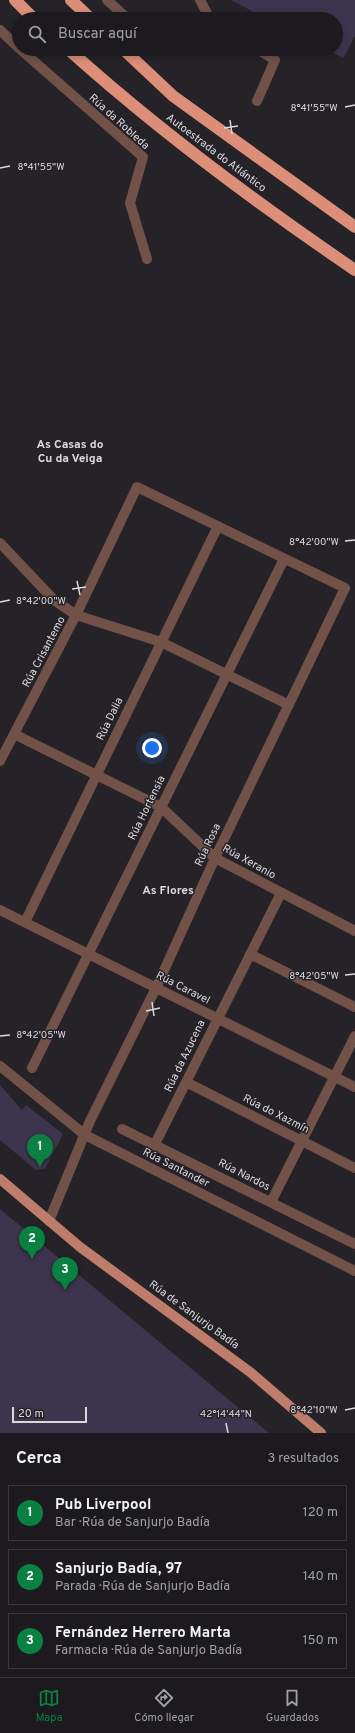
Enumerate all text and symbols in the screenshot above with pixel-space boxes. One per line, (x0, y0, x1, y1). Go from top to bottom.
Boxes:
search box (12, 12, 343, 56)
icon: search (26, 23, 48, 45)
text: Buscar aquí (58, 25, 137, 44)
street label: Rúa da Robleda (86, 91, 152, 153)
text: 8°41'55"W (290, 102, 338, 115)
street label: Autoestrada do Atlántico (163, 111, 269, 195)
text: 8°41'55"W (17, 161, 65, 174)
district label: As Casas do Cu da Veiga (37, 437, 104, 467)
text: 8°42'00"W (289, 536, 339, 549)
text: 8°42'00"W (16, 595, 66, 608)
street label: Rúa Crisantemo (19, 614, 69, 690)
street label: Rúa Dalia (94, 695, 127, 743)
your location (142, 738, 162, 758)
street label: Rúa Hortensia (125, 773, 169, 843)
street label: Rúa Rosa (192, 821, 224, 869)
street label: Rúa Xeranio (220, 842, 278, 882)
district label: As Flores (142, 883, 194, 899)
street label: Rúa Caravel (154, 968, 212, 1008)
text: 8°42'05"W (289, 970, 339, 983)
street label: Rúa da Azucena (161, 1017, 209, 1094)
text: 8°42'05"W (16, 1029, 66, 1042)
street label: Rúa do Xazmín (240, 1091, 312, 1137)
pin: 1 (27, 1134, 53, 1167)
street label: Rúa Santander (140, 1145, 212, 1191)
street label: Rúa Nardos (216, 1156, 272, 1194)
pin: 2 (19, 1226, 45, 1259)
pin: 3 (52, 1257, 78, 1290)
street label: Rúa de Sanjurjo Badía (146, 1278, 242, 1353)
text: 8°42'10"W (290, 1404, 338, 1417)
scale bar (12, 1405, 87, 1424)
text: 20 m (18, 1407, 44, 1421)
text: 42°14'44"N (200, 1408, 252, 1421)
text: Cerca (16, 1448, 62, 1470)
text: 3 resultados (267, 1451, 339, 1467)
text: Pub Liverpool (55, 1496, 151, 1515)
text: 1 (27, 1505, 33, 1521)
text: 120 m (303, 1505, 338, 1521)
text: Bar · Rúa de Sanjurjo Badía (55, 1515, 210, 1531)
text: Sanjurjo Badía, 97 (55, 1560, 182, 1579)
text: 2 (26, 1569, 34, 1585)
text: 140 m (303, 1569, 338, 1585)
text: Parada · Rúa de Sanjurjo Badía (55, 1579, 230, 1595)
text: Fernández Herrero Marta (55, 1624, 231, 1643)
text: 3 (26, 1633, 34, 1649)
text: 150 m (303, 1633, 338, 1649)
text: Farmacia · Rúa de Sanjurjo Badía (55, 1643, 242, 1659)
tab: Mapa (36, 1687, 62, 1725)
tab: Cómo llegar (134, 1687, 194, 1725)
tab: Guardados (266, 1687, 319, 1725)

